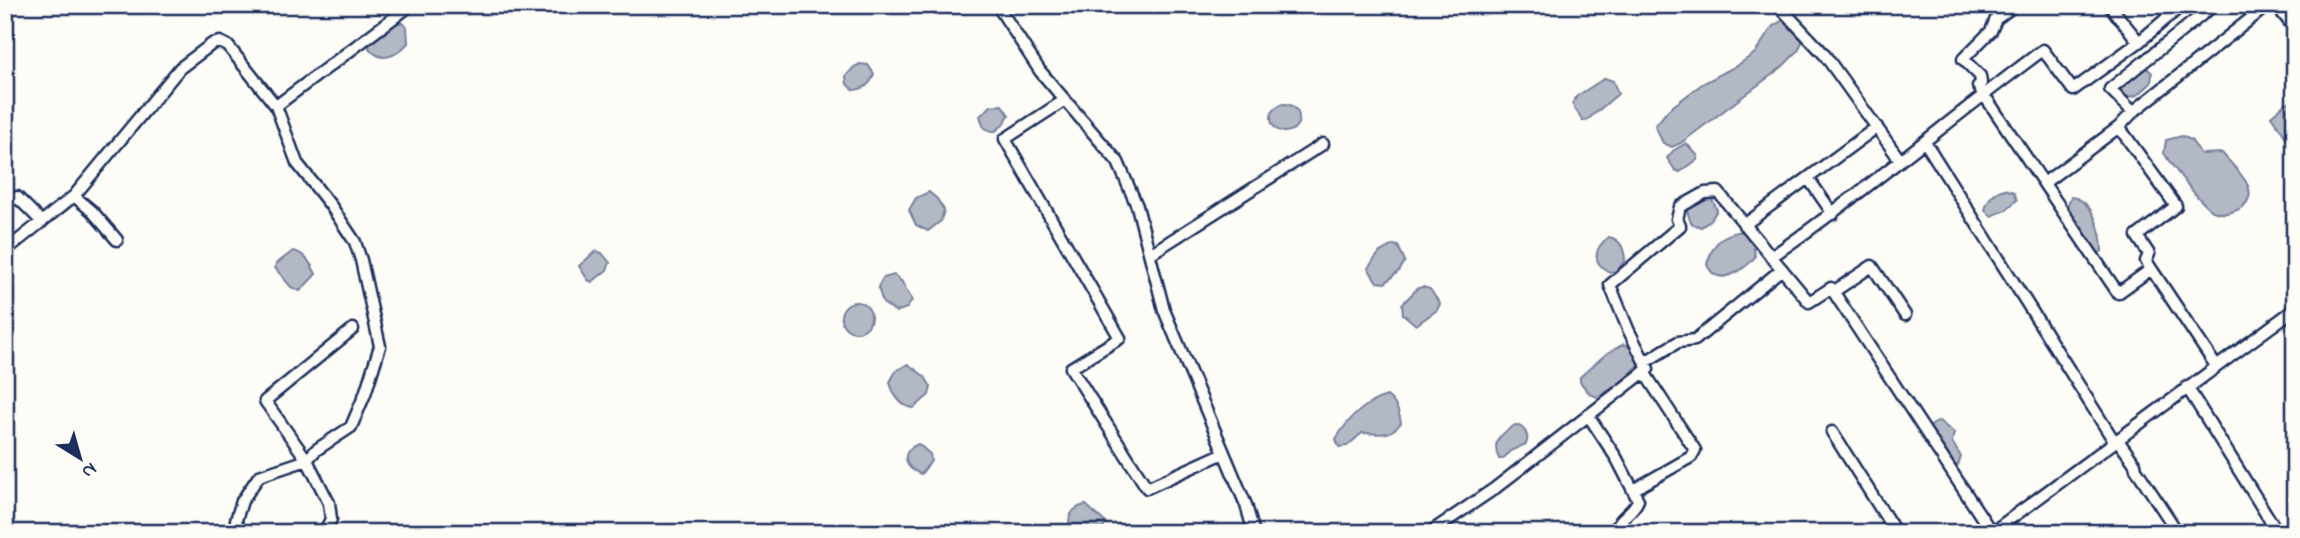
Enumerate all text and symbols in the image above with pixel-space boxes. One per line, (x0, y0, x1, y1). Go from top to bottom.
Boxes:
north arrow (46, 422, 116, 492)
text: N (75, 455, 102, 484)

